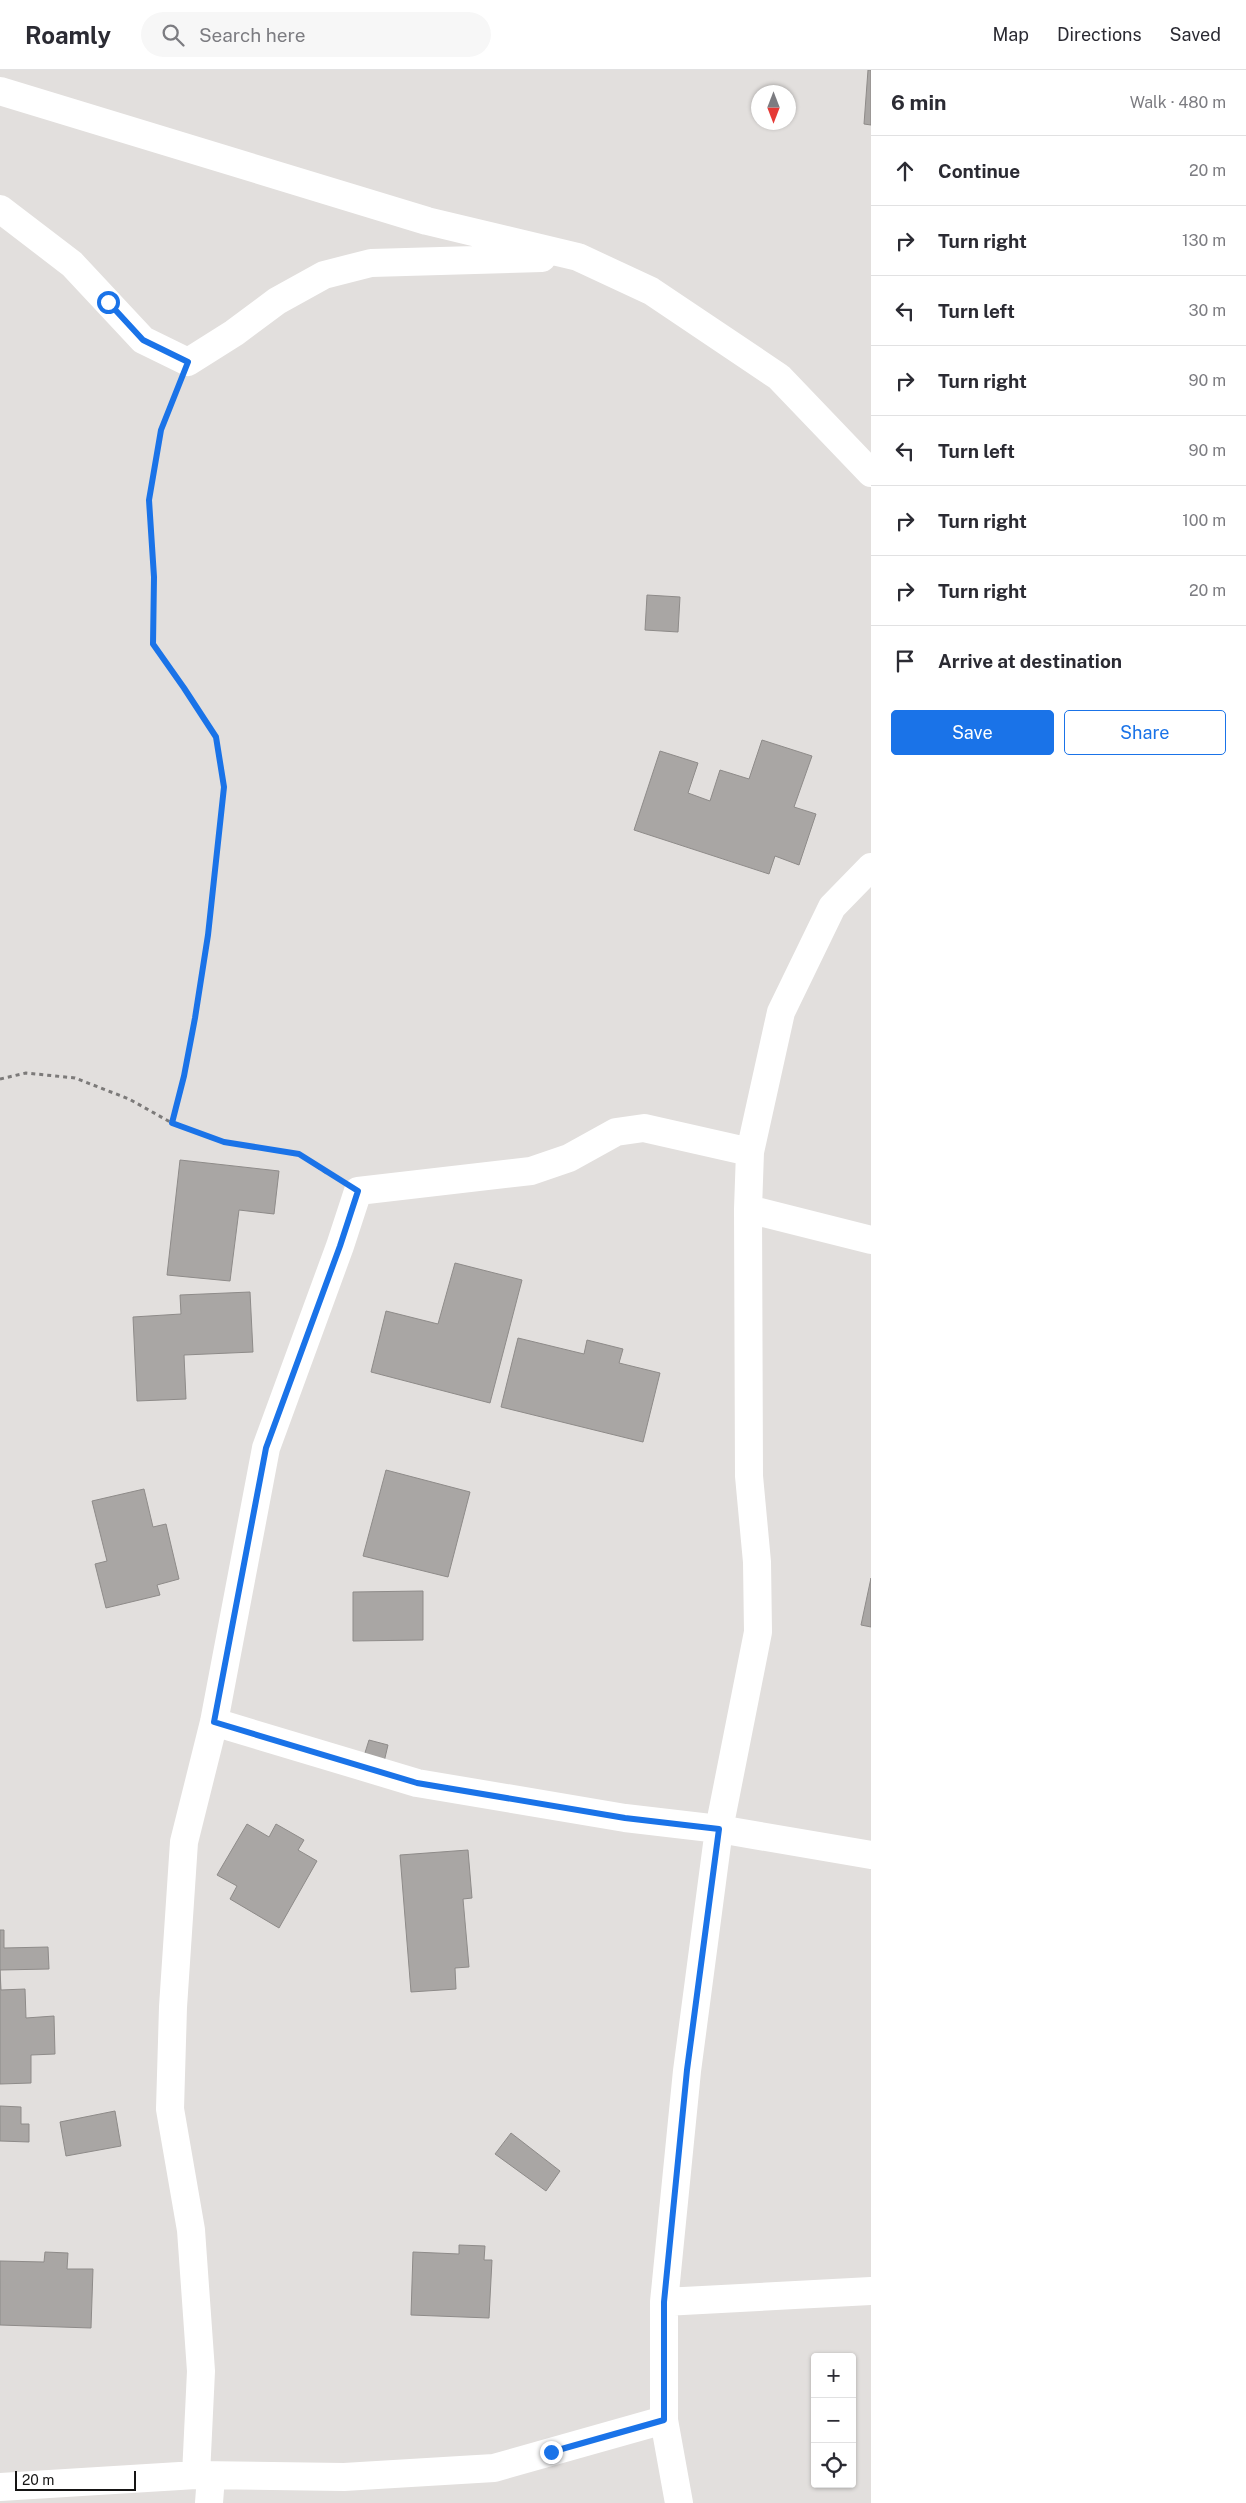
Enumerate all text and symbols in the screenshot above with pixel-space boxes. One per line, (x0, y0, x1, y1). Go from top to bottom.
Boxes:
search box (141, 12, 491, 57)
text: Roamly (25, 21, 111, 49)
icon: search (159, 21, 187, 49)
text: Search here (199, 24, 306, 46)
text: Map (992, 24, 1029, 45)
text: Directions (1057, 24, 1142, 45)
text: Saved (1170, 24, 1221, 45)
north arrow (751, 85, 796, 130)
text: 6 min (891, 90, 947, 115)
text: Walk · 480 m (1130, 93, 1226, 112)
icon: ahead (891, 157, 919, 185)
text: Continue (938, 160, 1020, 182)
text: 20 m (1189, 161, 1226, 180)
icon: right (891, 227, 919, 255)
text: Turn right (938, 230, 1027, 252)
text: 130 m (1182, 231, 1226, 250)
route start (97, 291, 120, 314)
icon: left (891, 297, 919, 325)
text: Turn left (938, 300, 1015, 322)
text: 30 m (1189, 301, 1226, 320)
icon: right (891, 367, 919, 395)
text: Turn right (938, 370, 1027, 392)
text: 90 m (1189, 371, 1226, 390)
icon: left (891, 437, 919, 465)
text: Turn left (938, 440, 1015, 462)
text: 90 m (1189, 441, 1226, 460)
icon: right (891, 507, 919, 535)
text: Turn right (938, 510, 1027, 532)
text: 100 m (1182, 511, 1226, 530)
icon: right (891, 577, 919, 605)
text: Turn right (938, 580, 1027, 602)
text: 20 m (1189, 581, 1226, 600)
icon: arrive (891, 647, 919, 675)
text: Arrive at destination (938, 650, 1122, 672)
button: Save (891, 710, 1054, 755)
button: Share (1064, 710, 1226, 755)
map controls (811, 2353, 856, 2488)
button: + (811, 2353, 856, 2398)
button: − (811, 2398, 856, 2443)
route end (540, 2441, 563, 2464)
button: locate (811, 2443, 856, 2488)
scale bar (15, 2468, 136, 2491)
text: 20 m (22, 2472, 54, 2488)

